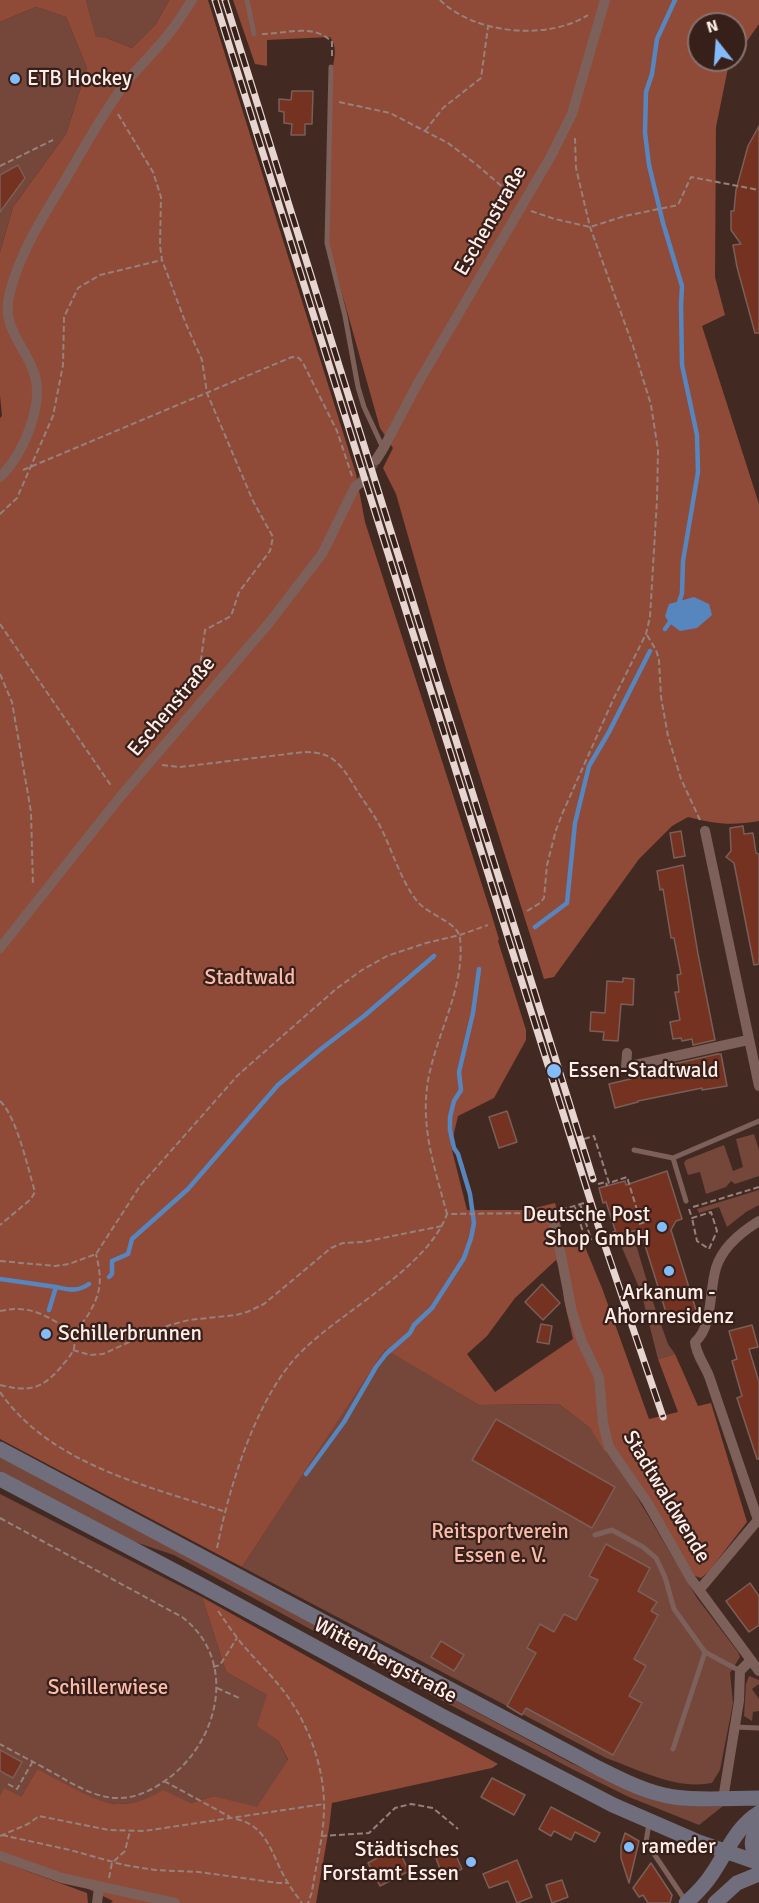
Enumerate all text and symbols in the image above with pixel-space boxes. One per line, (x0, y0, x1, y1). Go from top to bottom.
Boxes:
north arrow (687, 12, 747, 72)
text: N (704, 16, 721, 38)
place label: ETB Hockey (27, 66, 132, 92)
marker: ETB Hockey (8, 72, 22, 86)
street label: Eschenstraße (449, 162, 533, 280)
street label: Eschenstraße (123, 652, 221, 762)
park label: Stadtwald (205, 965, 295, 991)
place label: Essen-Stadtwald (568, 1058, 719, 1084)
marker: Essen-Stadtwald (545, 1062, 563, 1080)
place label: Deutsche Post Shop GmbH (523, 1202, 650, 1252)
marker: Deutsche Post Shop GmbH (655, 1220, 669, 1234)
marker: Arkanum - Ahornresidenz (662, 1264, 676, 1278)
place label: Arkanum - Ahornresidenz (604, 1280, 734, 1330)
place label: Schillerbrunnen (58, 1321, 202, 1347)
marker: Schillerbrunnen (39, 1327, 53, 1341)
street label: Stadtwaldwende (617, 1426, 715, 1568)
park label: Reitsportverein Essen e. V. (431, 1519, 569, 1569)
street label: Wittenbergstraße (309, 1613, 461, 1709)
park label: Schillerwiese (48, 1675, 168, 1701)
place label: rameder (641, 1834, 716, 1860)
place label: Städtisches Forstamt Essen (322, 1837, 459, 1887)
marker: rameder (622, 1840, 636, 1854)
marker: Städtisches Forstamt Essen (464, 1855, 478, 1869)

